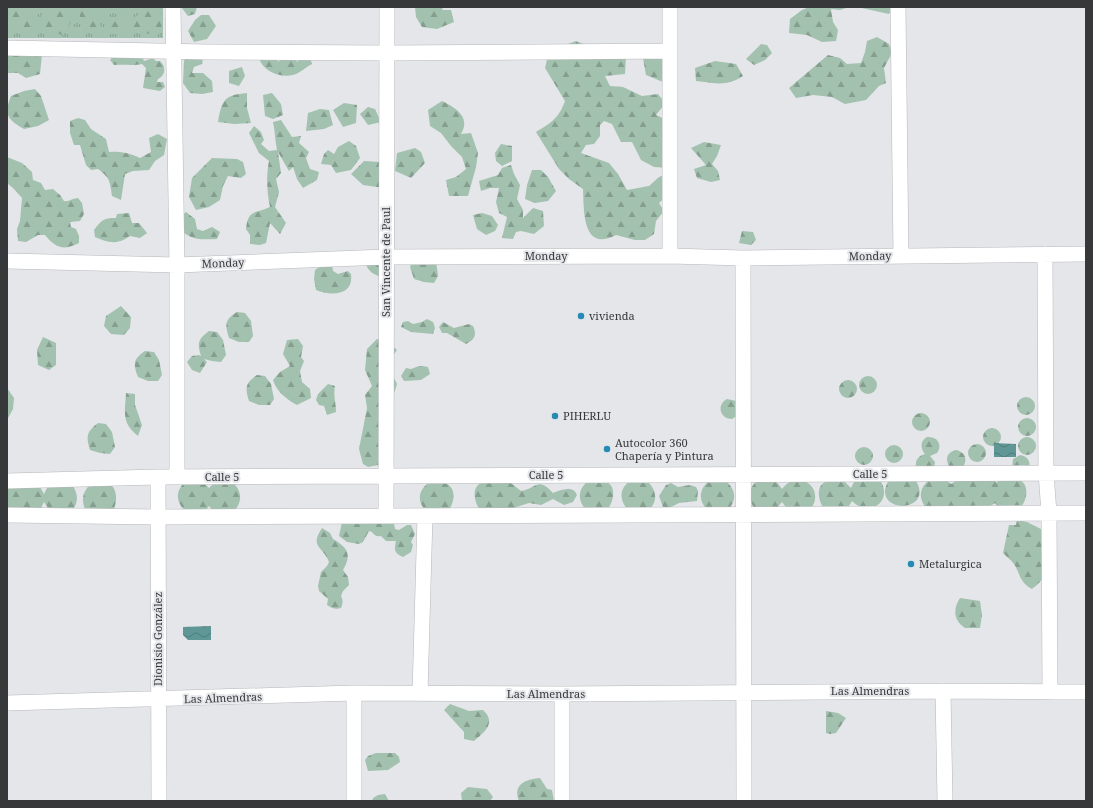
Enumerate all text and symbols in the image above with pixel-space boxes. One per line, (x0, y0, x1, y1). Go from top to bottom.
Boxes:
street label: San Vincente de Paul (378, 206, 393, 317)
street label: Monday (525, 248, 568, 263)
street label: Monday (849, 248, 892, 263)
street label: Monday (201, 254, 245, 271)
place label: vivienda (589, 308, 635, 323)
marker: vivienda (576, 311, 586, 321)
place label: PIHERLU (563, 408, 611, 423)
marker: PIHERLU (550, 411, 560, 421)
place label: Autocolor 360 Chapería y Pintura (615, 435, 714, 463)
marker: Autocolor 360 Chapería y Pintura (602, 444, 612, 454)
street label: Calle 5 (853, 466, 887, 481)
street label: Calle 5 (529, 467, 563, 482)
street label: Calle 5 (205, 469, 239, 484)
place label: Metalurgica (919, 556, 982, 571)
marker: Metalurgica (906, 559, 916, 569)
street label: Dionisio González (150, 592, 165, 686)
street label: Las Almendras (831, 683, 909, 698)
street label: Las Almendras (507, 686, 585, 701)
street label: Las Almendras (184, 689, 262, 706)

